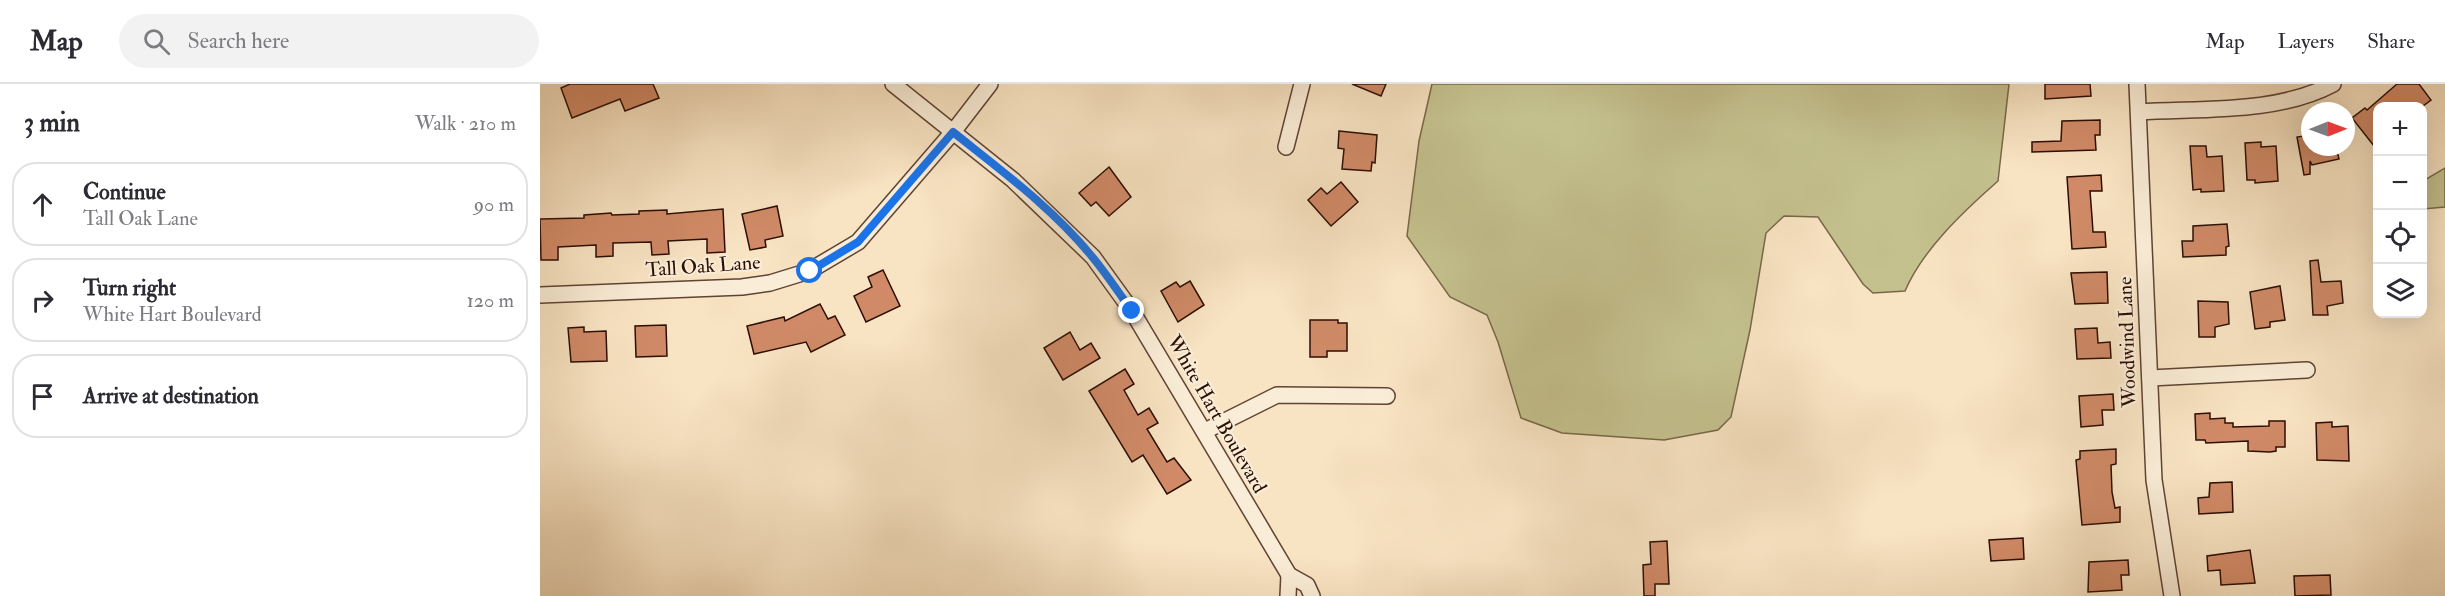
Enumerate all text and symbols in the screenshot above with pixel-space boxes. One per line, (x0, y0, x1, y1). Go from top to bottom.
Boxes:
search box (119, 14, 539, 68)
text: Map (30, 24, 83, 59)
icon: search (140, 25, 173, 58)
text: Search here (188, 27, 289, 55)
text: Map (2205, 28, 2245, 55)
text: Layers (2278, 28, 2334, 55)
text: Share (2367, 28, 2415, 55)
north arrow (2301, 102, 2355, 156)
map controls (2373, 102, 2427, 318)
button: + (2373, 102, 2427, 156)
text: 3 min (24, 107, 80, 139)
text: Walk · 210 m (415, 111, 516, 136)
button: − (2373, 156, 2427, 210)
text: Continue (83, 178, 166, 206)
icon: ahead (26, 188, 59, 221)
text: 90 m (474, 192, 514, 217)
text: Tall Oak Lane (83, 206, 198, 231)
button: locate (2373, 210, 2427, 264)
street label: Tall Oak Lane (645, 250, 761, 282)
route start (796, 257, 822, 283)
button: layers (2373, 264, 2427, 318)
text: Turn right (83, 274, 176, 302)
street label: Woodwind Lane (2112, 276, 2142, 409)
icon: right (26, 284, 59, 317)
text: 120 m (467, 288, 514, 313)
route end (1118, 297, 1144, 323)
text: White Hart Boulevard (83, 302, 261, 327)
street label: White Hart Boulevard (1161, 330, 1273, 498)
icon: arrive (26, 380, 59, 413)
text: Arrive at destination (83, 382, 259, 410)

